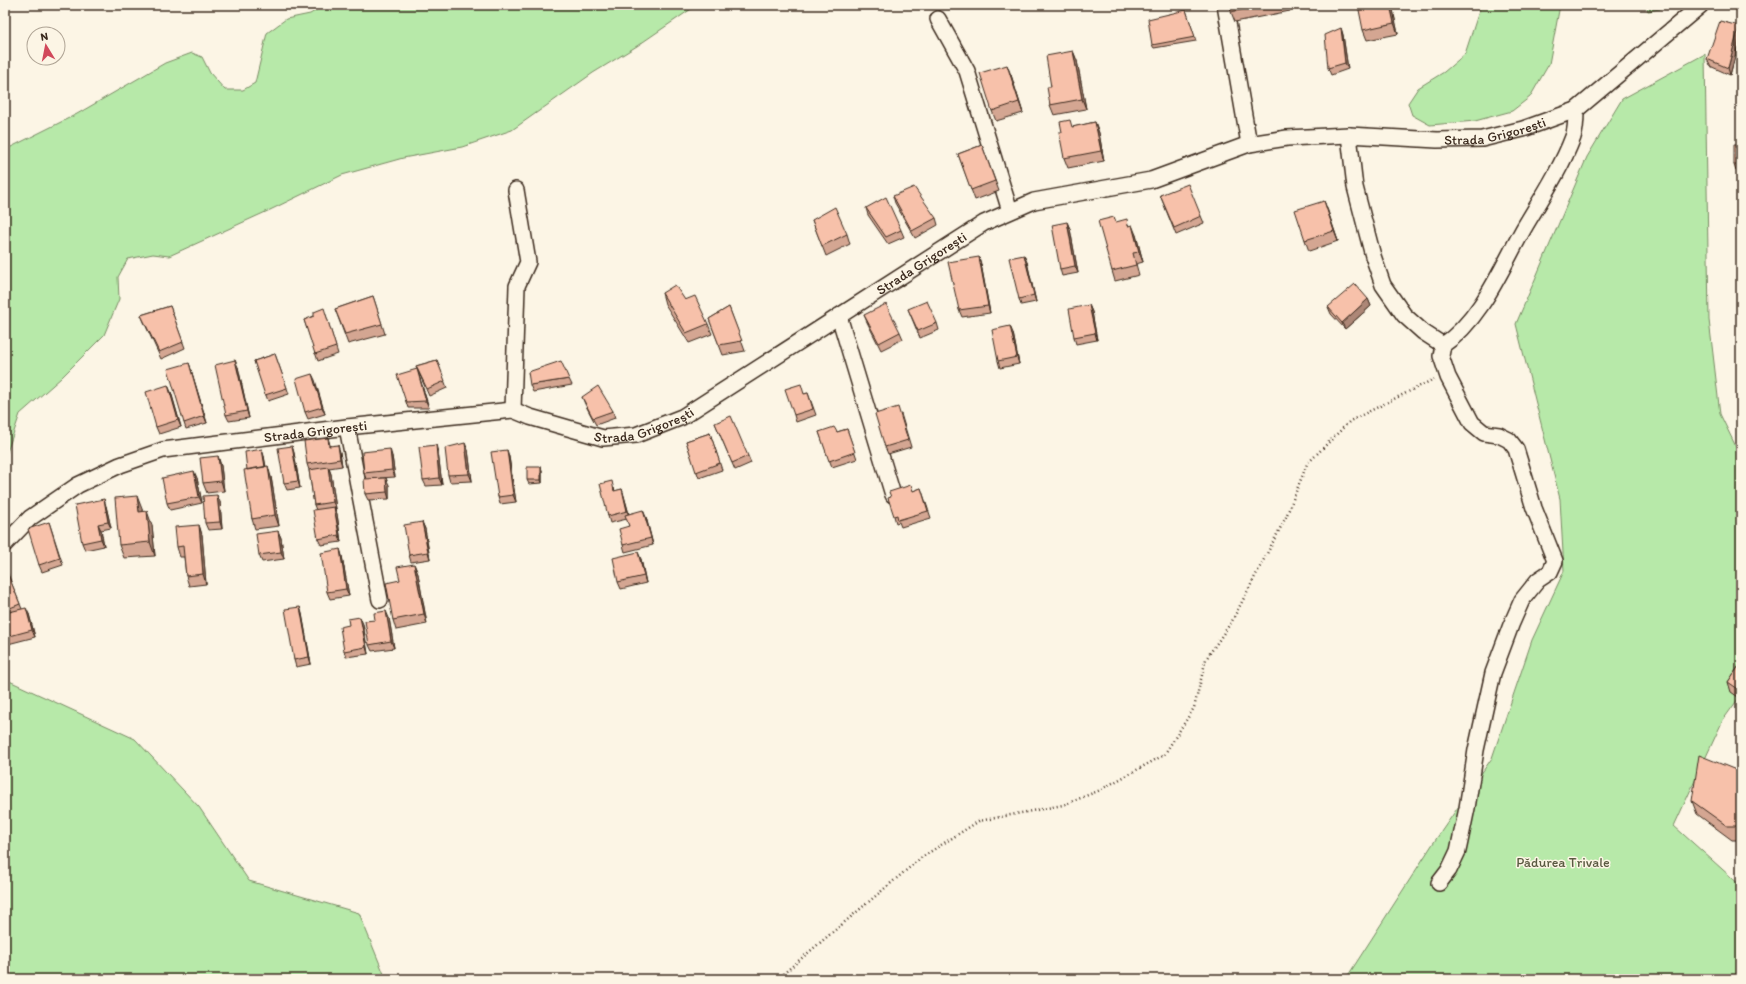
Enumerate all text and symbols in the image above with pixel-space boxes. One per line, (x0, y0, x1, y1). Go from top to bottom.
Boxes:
north arrow (26, 26, 66, 66)
text: N (40, 30, 49, 44)
street label: Strada Grigorești (1444, 114, 1548, 149)
street label: Strada Grigorești (873, 228, 970, 299)
street label: Strada Grigorești (592, 404, 697, 447)
street label: Strada Grigorești (263, 417, 368, 446)
park label: Pădurea Trivale (1516, 854, 1610, 871)

